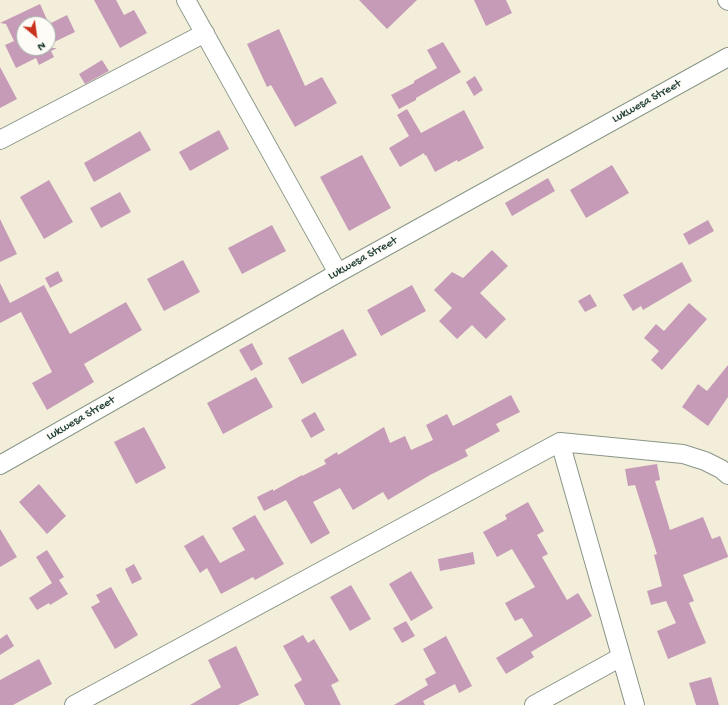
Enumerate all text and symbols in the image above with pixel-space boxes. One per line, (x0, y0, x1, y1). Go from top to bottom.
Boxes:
north arrow (16, 16, 56, 56)
text: N (35, 39, 47, 53)
street label: Lukwesa Street (610, 77, 684, 127)
street label: Lukwesa Street (326, 234, 400, 284)
street label: Lukwesa Street (44, 394, 118, 444)

